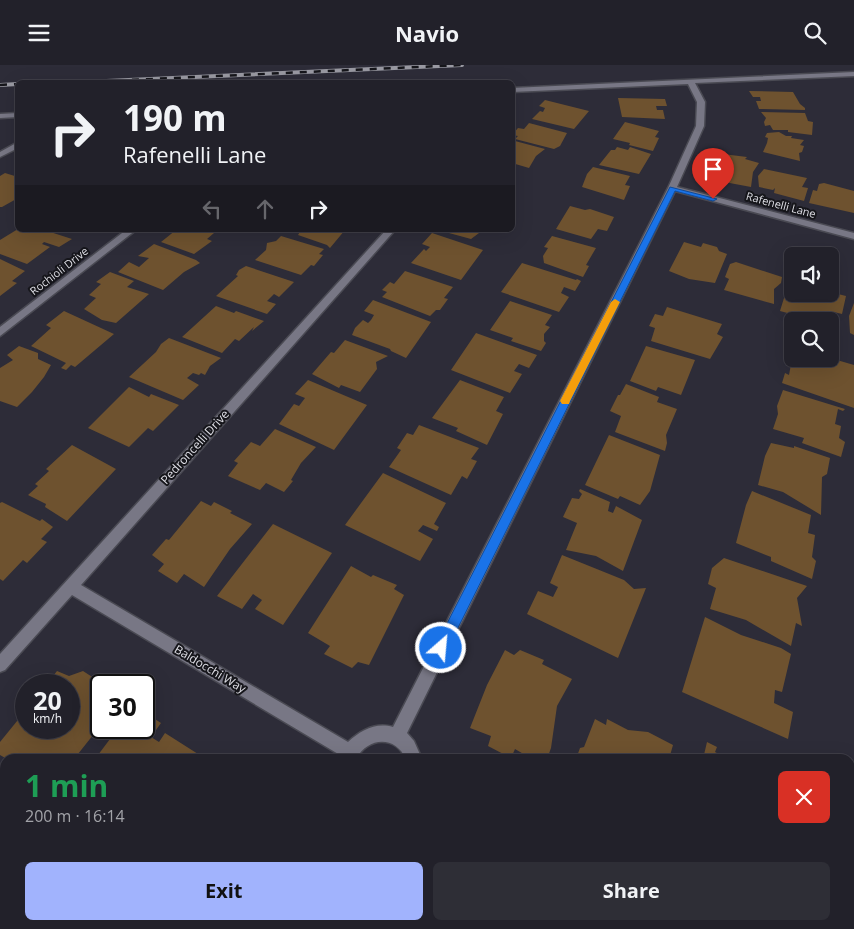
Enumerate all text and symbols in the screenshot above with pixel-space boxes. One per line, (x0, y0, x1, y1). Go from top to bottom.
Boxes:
text: Navio (395, 18, 459, 48)
icon: menu (25, 19, 53, 47)
icon: search (801, 19, 829, 47)
text: 190 m (123, 94, 227, 141)
icon: right (40, 100, 105, 165)
text: Rafenelli Lane (123, 139, 266, 169)
pin (692, 148, 734, 199)
icon: arrive (699, 155, 727, 183)
street label: Rafenelli Lane (745, 188, 818, 221)
icon: left (198, 195, 226, 223)
icon: ahead (251, 195, 279, 223)
icon: right (304, 195, 332, 223)
street label: Rochioli Drive (26, 243, 91, 298)
map controls (784, 247, 839, 367)
button: sound (784, 247, 839, 302)
button: search (784, 312, 839, 367)
street label: Pedroncelli Drive (157, 406, 233, 488)
position arrow (414, 621, 466, 673)
street label: Baldocchi Way (171, 640, 250, 697)
speed limit sign: 30 (90, 674, 155, 739)
text: 20 (33, 683, 62, 717)
text: km/h (33, 710, 62, 727)
text: 1 min (25, 765, 108, 806)
button: close (778, 771, 830, 823)
text: 200 m · 16:14 (25, 805, 125, 827)
button: Exit (25, 862, 423, 920)
button: Share (433, 862, 830, 920)

